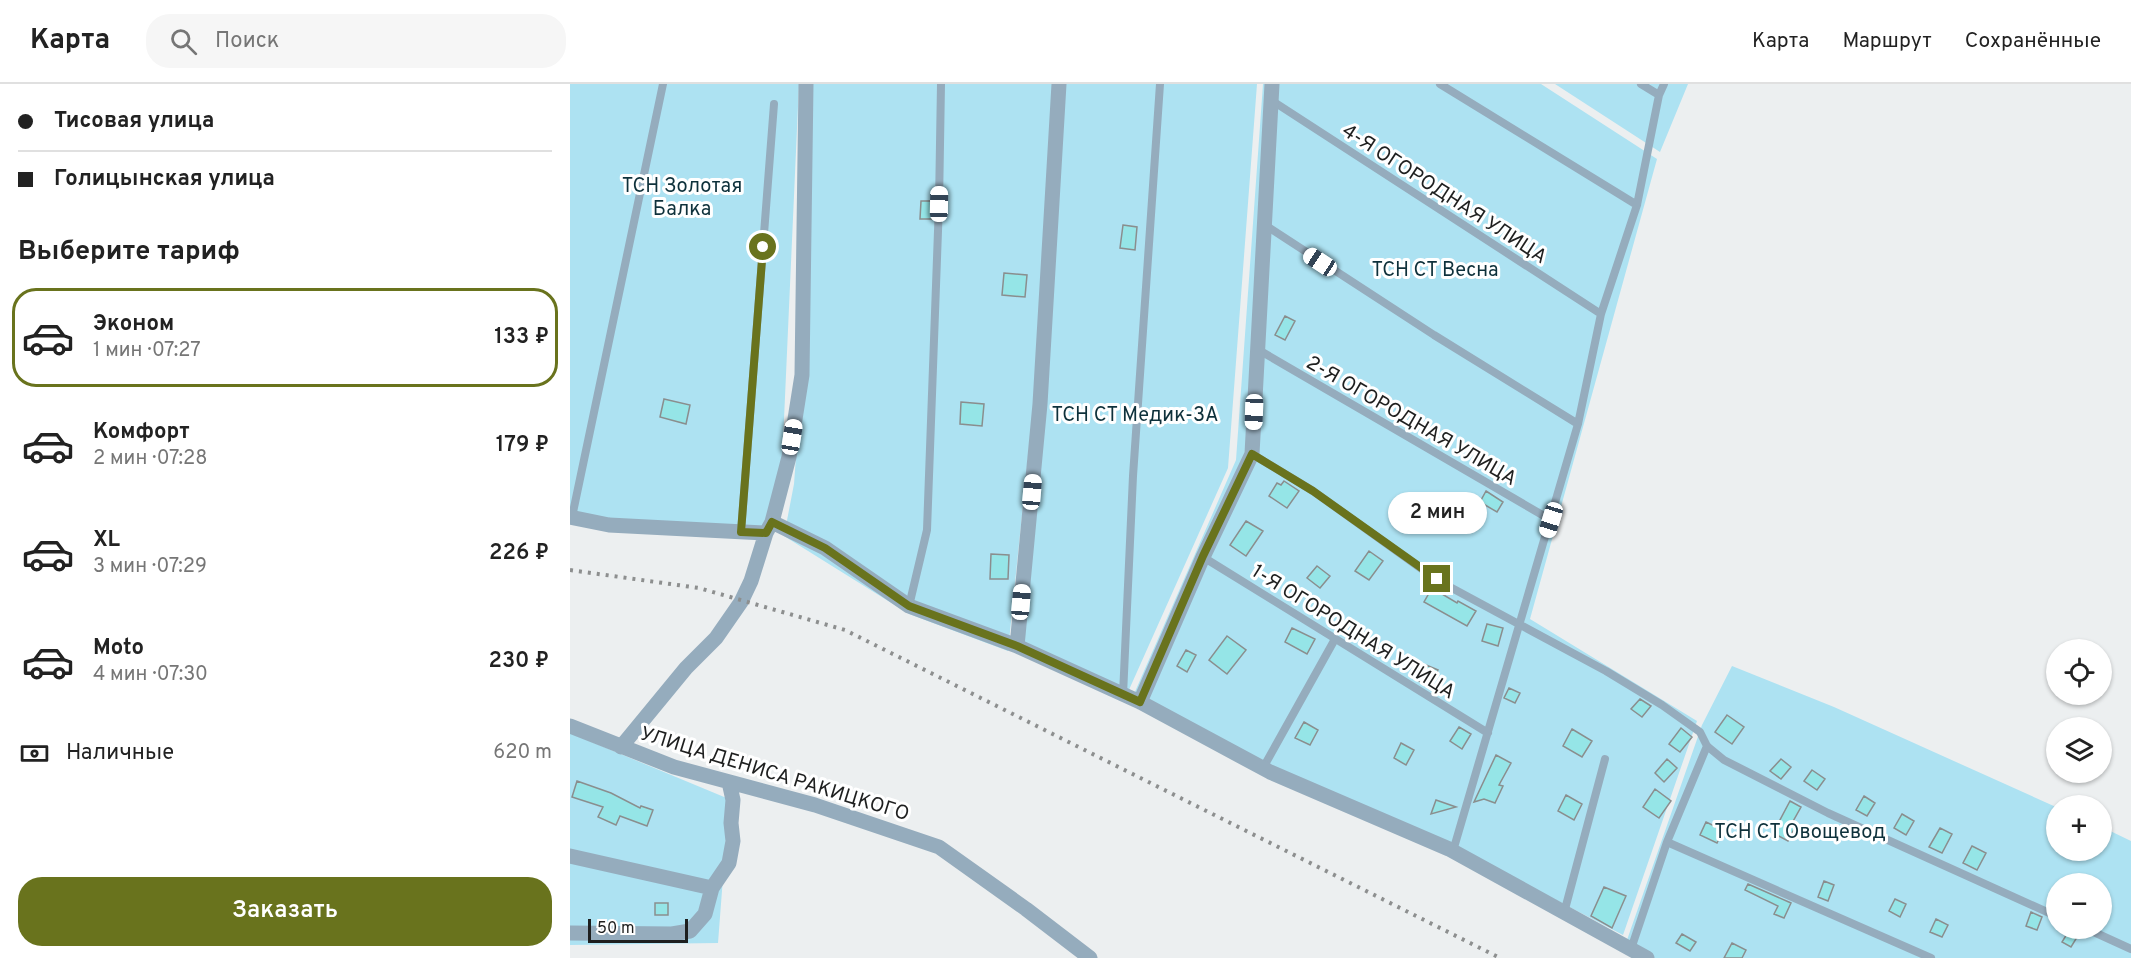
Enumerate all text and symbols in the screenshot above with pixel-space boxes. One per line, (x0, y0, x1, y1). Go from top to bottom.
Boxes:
search box (146, 14, 566, 68)
text: Карта (30, 23, 110, 59)
icon: search (167, 25, 200, 58)
text: Поиск (215, 28, 279, 55)
text: Карта (1752, 28, 1809, 55)
text: Маршрут (1842, 28, 1932, 55)
text: Сохранённые (1965, 28, 2101, 55)
text: Тисовая улица (54, 108, 214, 135)
street label: 4-Я ОГОРОДНАЯ УЛИЦА (1336, 119, 1551, 271)
text: Голицынская улица (54, 166, 275, 193)
park label: ТСН Золотая Балка (622, 174, 742, 223)
car (930, 186, 948, 222)
route start (749, 233, 776, 260)
text: Выберите тариф (18, 235, 240, 269)
car (1300, 245, 1340, 279)
park label: ТСН СТ Весна (1371, 258, 1499, 284)
icon: car (21, 311, 75, 365)
text: Эконом (93, 311, 174, 338)
text: 133 ₽ (494, 324, 549, 351)
text: 1 мин · 07:27 (93, 338, 201, 364)
street label: 2-Я ОГОРОДНАЯ УЛИЦА (1301, 351, 1521, 493)
car (1244, 394, 1264, 430)
park label: ТСН СТ Медик-3А (1052, 403, 1218, 429)
car (780, 418, 804, 456)
icon: car (21, 419, 75, 473)
text: Комфорт (93, 419, 190, 446)
text: 179 ₽ (496, 432, 549, 459)
text: 2 мин · 07:28 (93, 446, 208, 472)
car (1021, 473, 1043, 511)
callout: 2 мин (1388, 492, 1486, 534)
text: 2 мин (1410, 500, 1465, 526)
car (1537, 500, 1565, 540)
icon: car (21, 527, 75, 581)
text: XL (93, 527, 120, 554)
text: 226 ₽ (489, 540, 549, 567)
text: 3 мин · 07:29 (93, 554, 207, 580)
street label: 1-Я ОГОРОДНАЯ УЛИЦА (1246, 559, 1460, 706)
route end (1423, 565, 1450, 592)
car (1010, 583, 1032, 621)
icon: car (21, 635, 75, 689)
text: Moto (93, 635, 144, 662)
map controls (2046, 639, 2112, 939)
button: locate (2046, 639, 2112, 705)
text: 230 ₽ (489, 648, 549, 675)
text: 4 мин · 07:30 (93, 662, 208, 688)
button: layers (2046, 717, 2112, 783)
street label: УЛИЦА ДЕНИСА РАКИЦКОГО (637, 722, 912, 828)
icon: cash (18, 737, 51, 770)
text: Наличные (66, 740, 174, 767)
text: 620 m (493, 740, 552, 766)
button: + (2046, 795, 2112, 861)
park label: ТСН СТ Овощевод (1714, 820, 1886, 846)
button: − (2046, 873, 2112, 939)
button: Заказать (18, 877, 552, 946)
scale bar (588, 916, 688, 944)
text: 50 m (597, 919, 635, 939)

